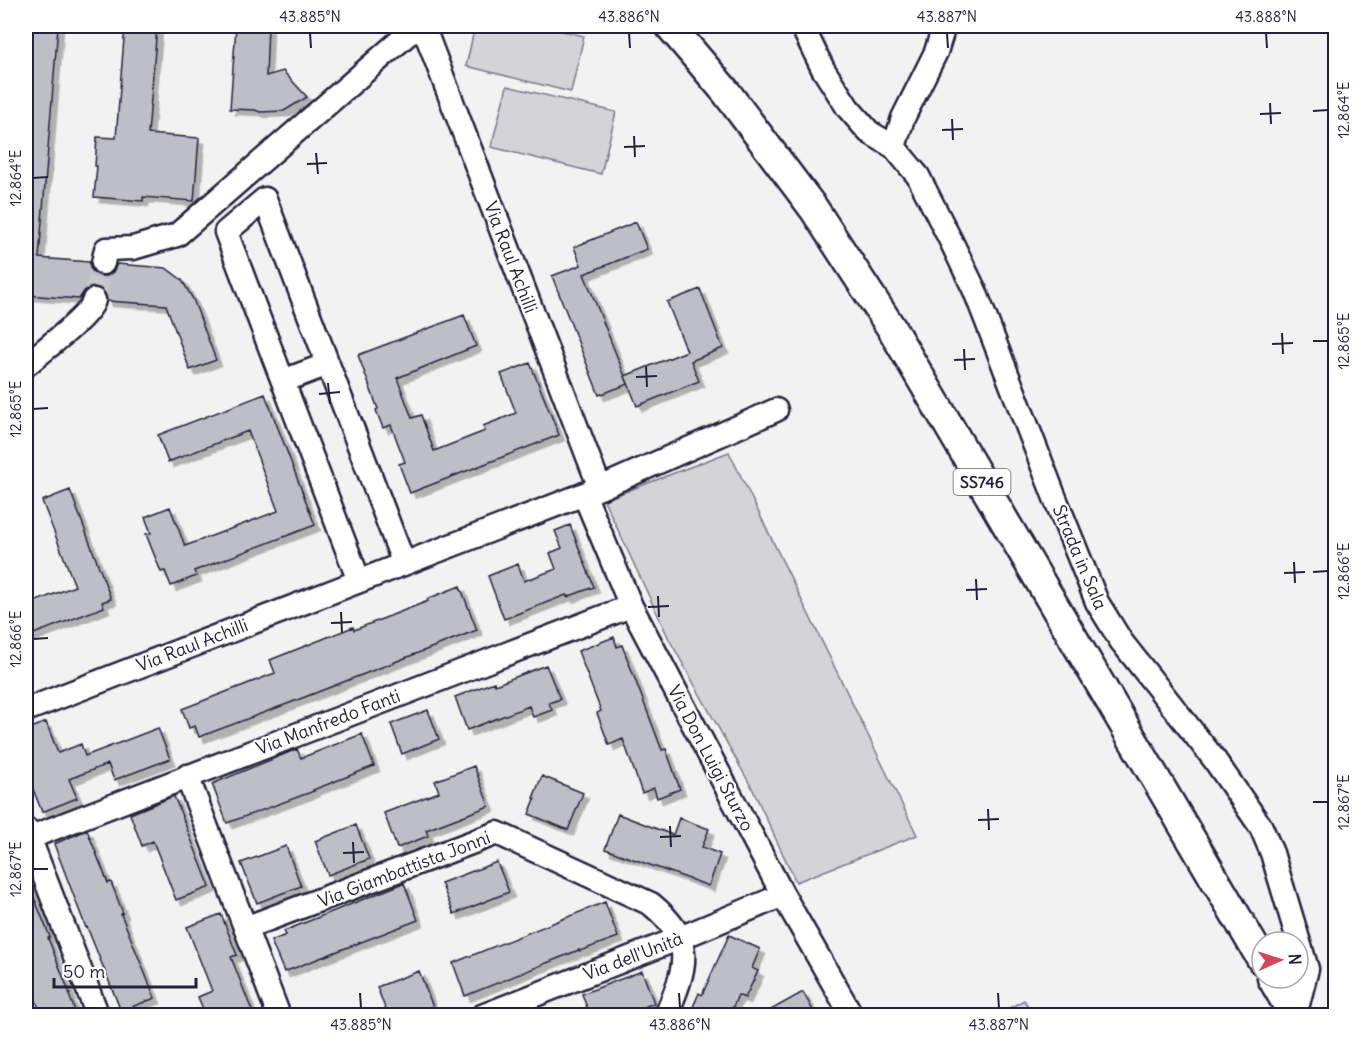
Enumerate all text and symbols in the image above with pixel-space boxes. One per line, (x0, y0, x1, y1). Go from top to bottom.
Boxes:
text: 43.885°N (279, 7, 341, 26)
text: 43.886°N (598, 7, 660, 26)
text: 43.887°N (917, 7, 977, 26)
text: 43.888°N (1235, 7, 1297, 26)
text: 12.864°E (1334, 81, 1353, 139)
text: 12.864°E (6, 149, 25, 207)
street label: Via Raul Achilli (479, 198, 543, 316)
text: 12.865°E (1334, 312, 1353, 370)
text: 12.865°E (6, 380, 25, 438)
road number: SS746 (954, 469, 1010, 495)
street label: Strada in Sala (1048, 501, 1112, 613)
text: 12.866°E (1334, 542, 1353, 600)
text: 12.866°E (6, 610, 25, 668)
street label: Via Raul Achilli (133, 613, 251, 677)
street label: Via Don Luigi Sturzo (663, 681, 759, 835)
street label: Via Manfredo Fanti (253, 684, 403, 760)
text: 12.867°E (1334, 774, 1353, 830)
street label: Via Giambattista Jonni (315, 826, 493, 912)
text: 12.867°E (6, 841, 25, 897)
street label: Via dell'Unità (580, 927, 686, 985)
north arrow (1250, 930, 1310, 990)
scale bar (54, 951, 196, 989)
text: N (1285, 953, 1305, 965)
text: 50 m (63, 960, 105, 983)
text: 43.885°N (330, 1015, 392, 1034)
text: 43.886°N (649, 1015, 711, 1034)
text: 43.887°N (969, 1015, 1029, 1034)

